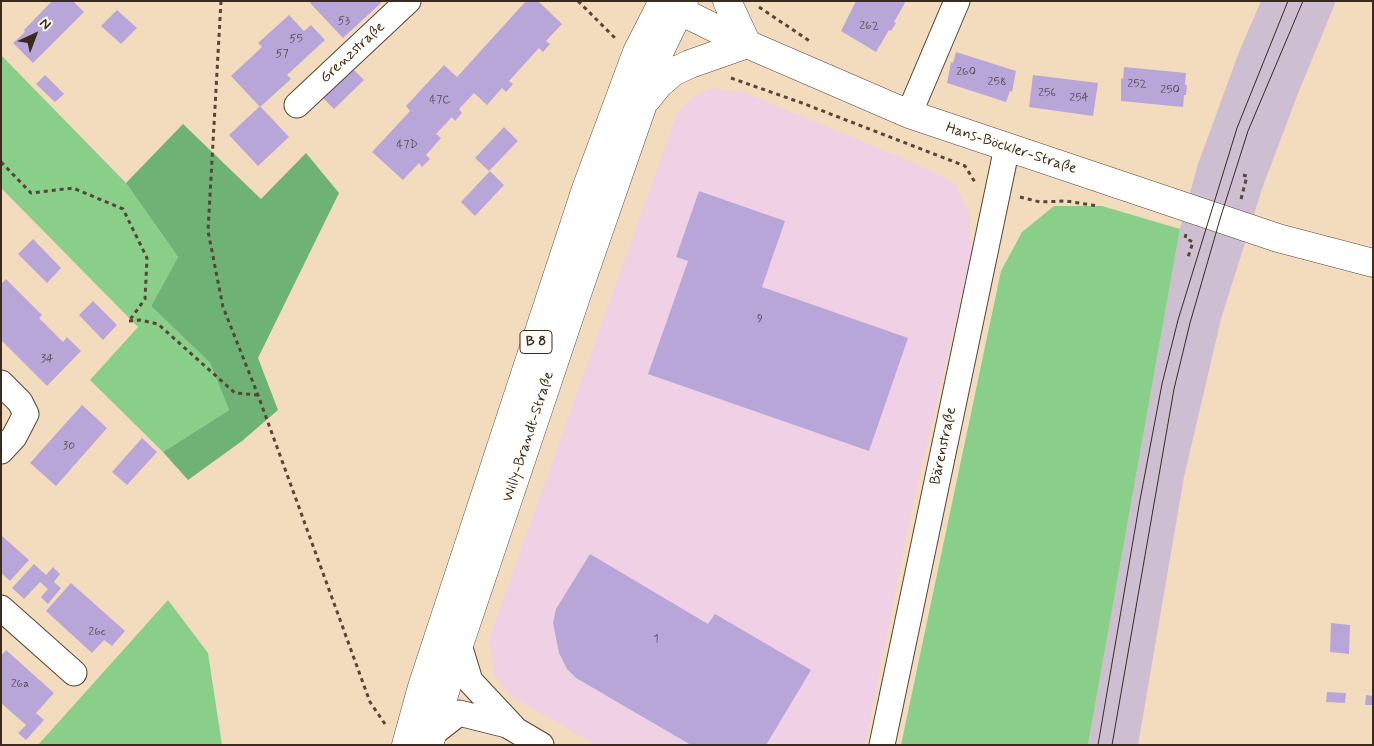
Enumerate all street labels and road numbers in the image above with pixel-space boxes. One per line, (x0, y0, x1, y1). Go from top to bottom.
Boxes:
street label: Grenzstraße (317, 19, 389, 87)
street label: Hans-Böckler-Straße (943, 119, 1079, 179)
road number: B 8 (520, 331, 552, 354)
street label: Willy-Brandt-Straße (499, 370, 559, 504)
street label: Bärenstraße (927, 406, 961, 486)

